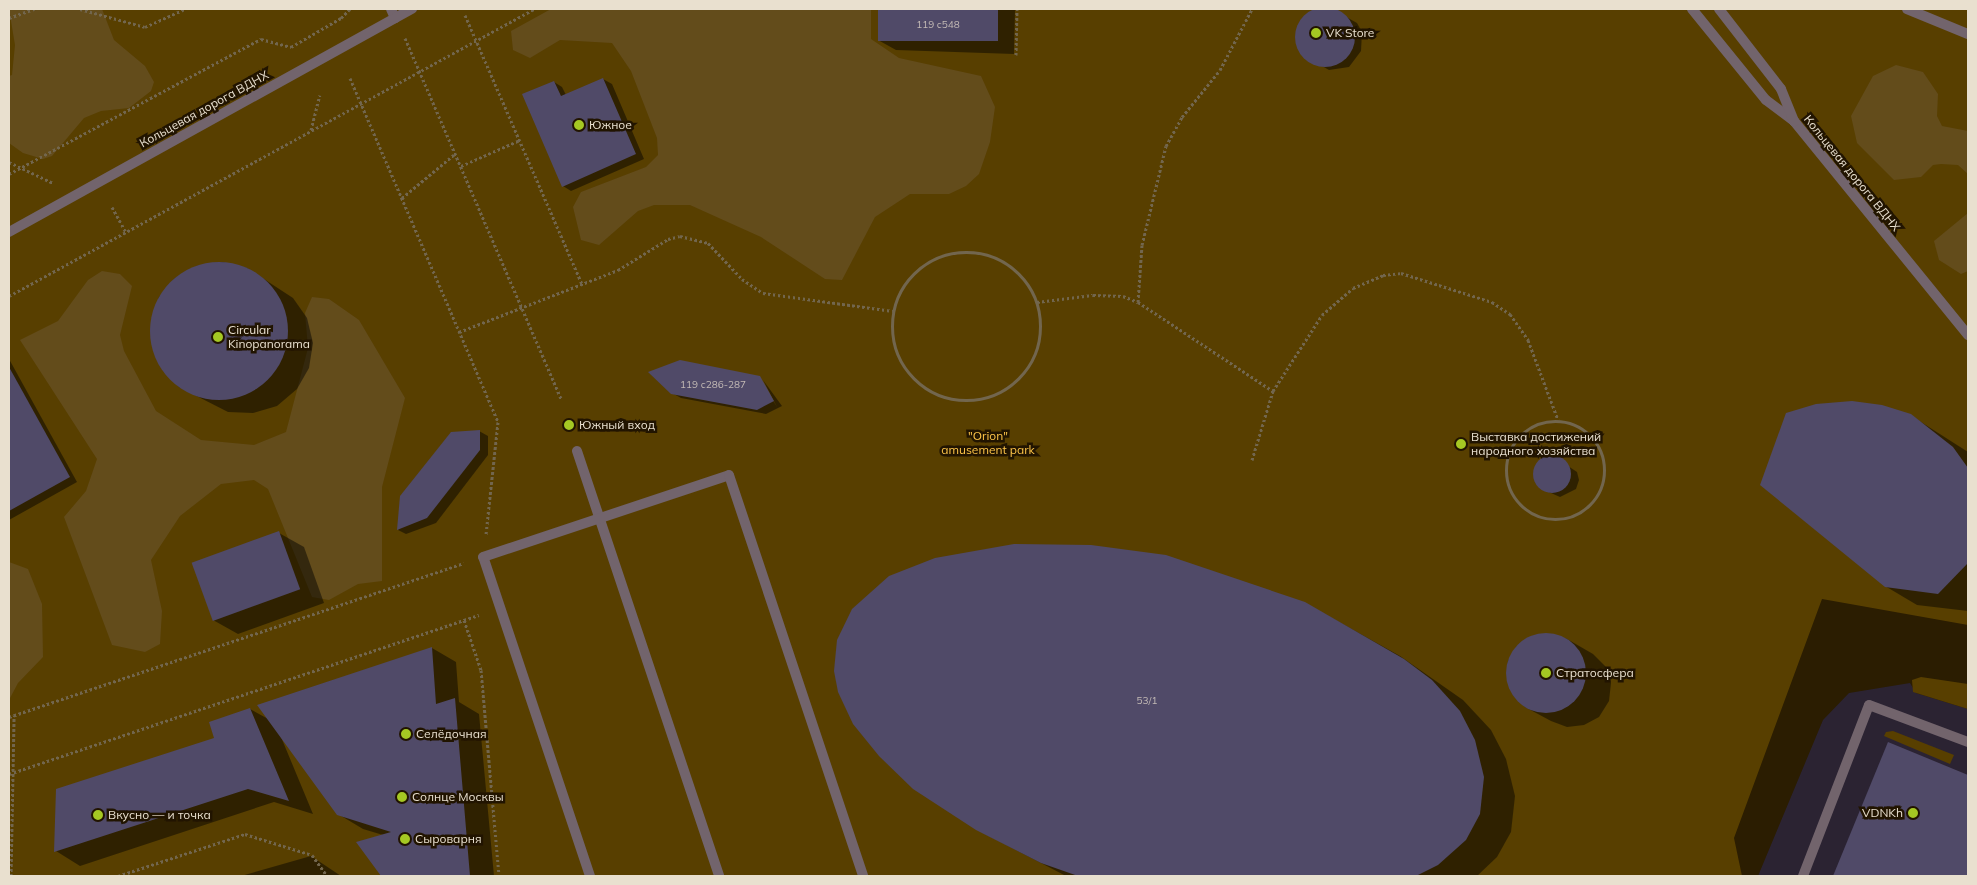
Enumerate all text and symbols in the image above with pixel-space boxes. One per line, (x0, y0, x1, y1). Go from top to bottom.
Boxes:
house number: 119 с548 (916, 19, 960, 31)
place label: VK Store (1326, 26, 1374, 40)
marker: VK Store (1310, 27, 1322, 39)
street label: Кольцевая дорога ВДНХ (137, 68, 271, 150)
street label: Кольцевая дорога ВДНХ (1801, 112, 1903, 234)
place label: Южное (589, 118, 632, 132)
marker: Южное (573, 119, 585, 131)
place label: Circular Kinopanorama (228, 323, 310, 351)
marker: Circular Kinopanorama (212, 331, 224, 343)
house number: 119 с286-287 (680, 379, 746, 391)
place label: Южный вход (579, 418, 655, 432)
marker: Южный вход (563, 419, 575, 431)
park label: "Orion" amusement park (941, 429, 1035, 457)
place label: Выставка достижений народного хозяйства (1471, 430, 1601, 458)
marker: Выставка достижений народного хозяйства (1455, 438, 1467, 450)
place label: Стратосфера (1556, 666, 1634, 680)
marker: Стратосфера (1540, 667, 1552, 679)
house number: 53/1 (1137, 695, 1157, 707)
place label: Селёдочная (416, 727, 487, 741)
marker: Селёдочная (400, 728, 412, 740)
place label: Солнце Москвы (412, 790, 504, 804)
marker: Солнце Москвы (396, 791, 408, 803)
place label: VDNKh (1862, 806, 1903, 820)
marker: VDNKh (1907, 807, 1919, 819)
place label: Вкусно — и точка (108, 808, 211, 822)
marker: Вкусно — и точка (92, 809, 104, 821)
place label: Сыроварня (415, 832, 482, 846)
marker: Сыроварня (399, 833, 411, 845)

